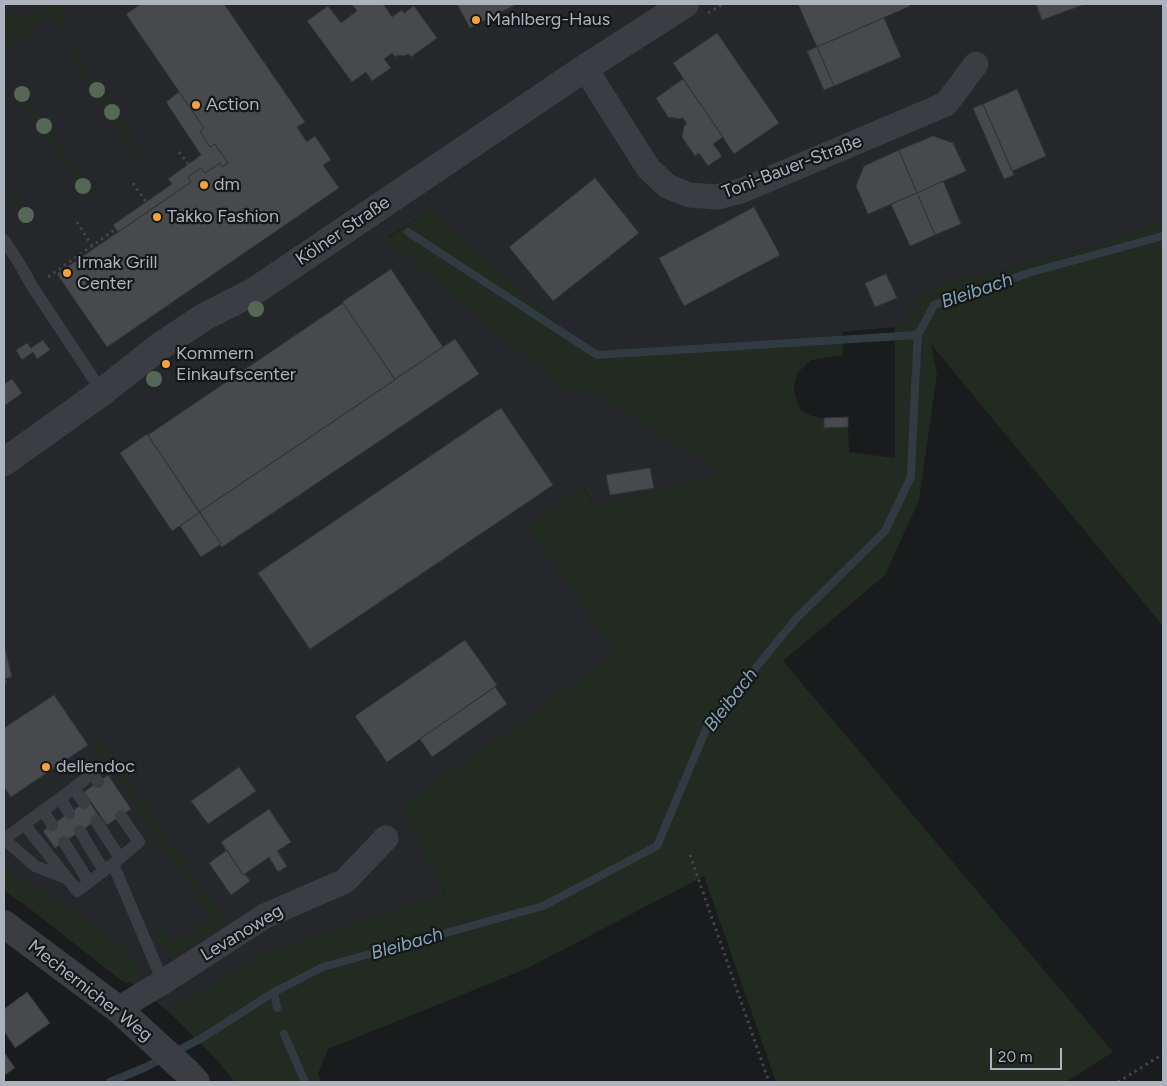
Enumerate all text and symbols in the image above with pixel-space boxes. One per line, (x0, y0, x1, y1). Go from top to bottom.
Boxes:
place label: Mahlberg-Haus (486, 9, 610, 31)
marker: Mahlberg-Haus (470, 14, 482, 26)
place label: Action (206, 94, 259, 116)
marker: Action (190, 99, 202, 111)
street label: Toni-Bauer-Straße (719, 130, 865, 204)
place label: dm (214, 174, 240, 196)
marker: dm (198, 179, 210, 191)
street label: Kölner Straße (292, 192, 394, 270)
place label: Takko Fashion (167, 206, 279, 228)
marker: Takko Fashion (151, 211, 163, 223)
place label: Irmak Grill Center (77, 252, 157, 294)
marker: Irmak Grill Center (61, 267, 73, 279)
water label: Bleibach (938, 268, 1016, 314)
place label: Kommern Einkaufscenter (176, 343, 296, 386)
marker: Kommern Einkaufscenter (160, 358, 172, 370)
water label: Bleibach (699, 664, 763, 736)
place label: dellendoc (56, 756, 135, 778)
marker: dellendoc (40, 761, 52, 773)
street label: Levanoweg (197, 900, 287, 966)
water label: Bleibach (368, 923, 446, 965)
street label: Mechernicher Weg (23, 936, 157, 1046)
scale bar (992, 1038, 1064, 1070)
text: 20 m (998, 1048, 1032, 1066)

